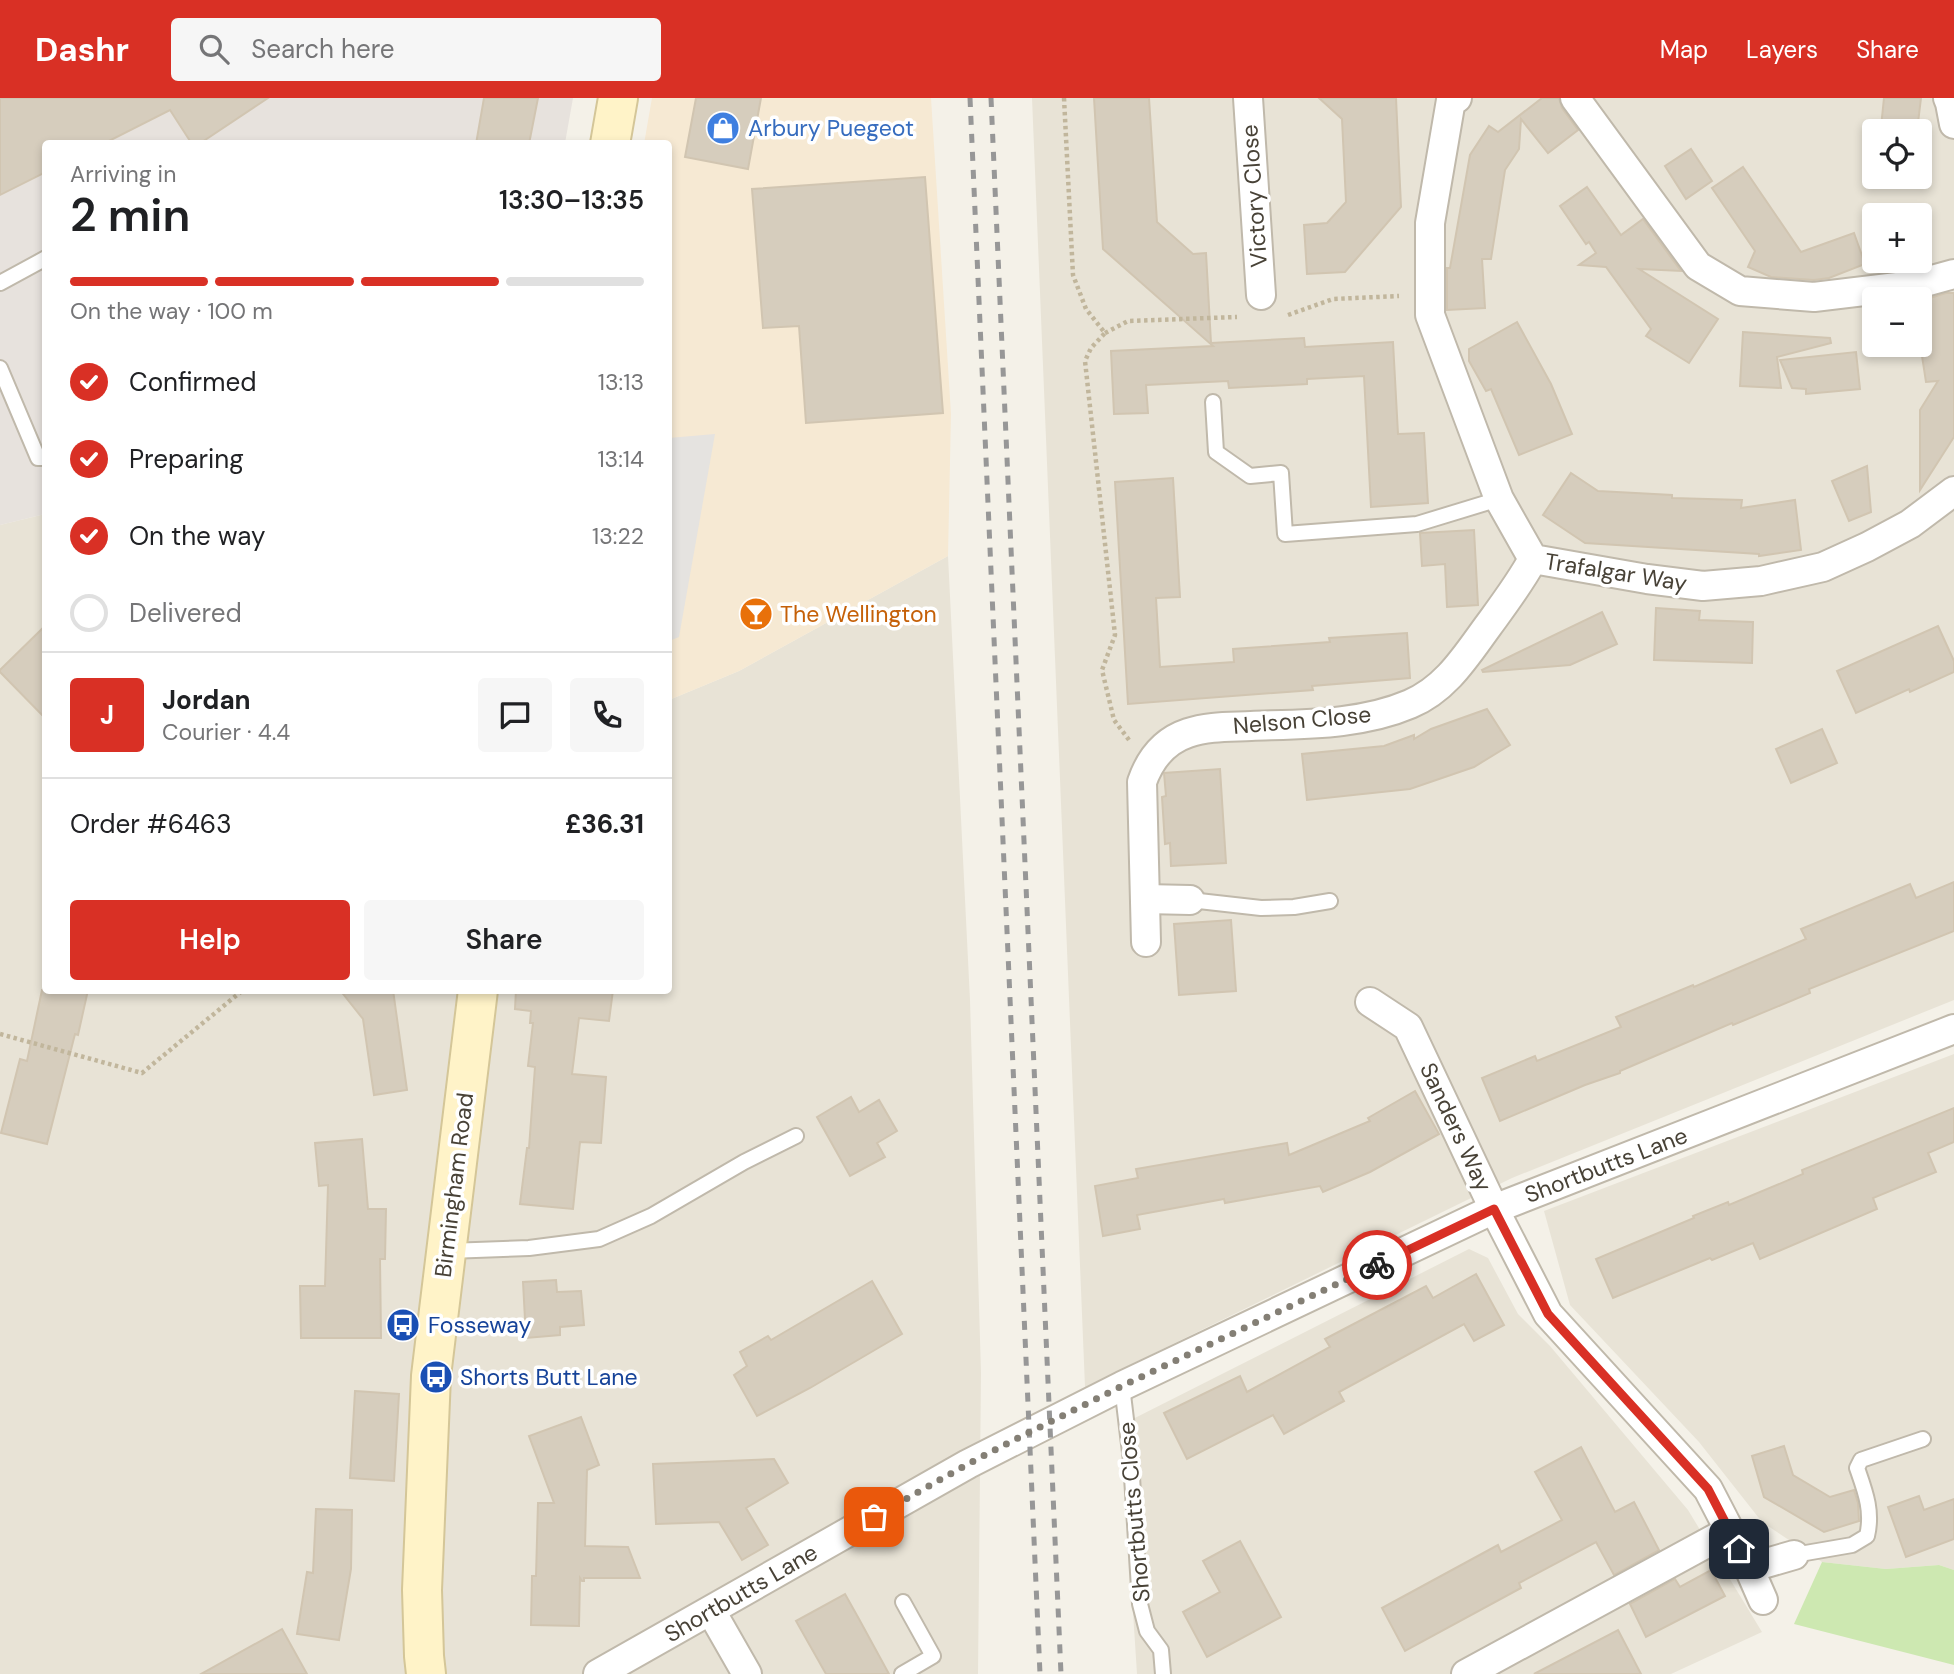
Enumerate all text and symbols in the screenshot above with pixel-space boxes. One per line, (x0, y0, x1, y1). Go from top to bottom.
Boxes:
search box (171, 18, 661, 81)
text: Dashr (35, 28, 129, 71)
icon: search (195, 30, 233, 68)
text: Search here (251, 32, 395, 66)
text: Map (1660, 34, 1708, 65)
text: Layers (1746, 34, 1818, 65)
text: Share (1856, 34, 1919, 65)
shop icon: Arbury Puegeot (704, 109, 742, 147)
place label: Arbury Puegeot (748, 113, 914, 143)
map controls (1862, 119, 1932, 357)
button: locate (1862, 119, 1932, 189)
street label: Victory Close (1234, 123, 1274, 269)
text: Arriving in (70, 159, 176, 189)
text: 13:30–13:35 (499, 183, 644, 217)
text: 2 min (70, 185, 190, 245)
button: + (1862, 203, 1932, 273)
button: − (1862, 287, 1932, 357)
text: On the way · 100 m (70, 296, 273, 326)
icon: check (70, 363, 108, 401)
text: Confirmed (129, 365, 256, 399)
text: 13:13 (598, 367, 644, 397)
icon: check (70, 440, 108, 478)
text: Preparing (129, 442, 244, 476)
text: 13:14 (597, 444, 644, 474)
icon: check (70, 517, 108, 555)
text: On the way (129, 519, 265, 553)
text: 13:22 (592, 521, 644, 551)
street label: Trafalgar Way (1543, 546, 1690, 598)
bar icon: The Wellington (737, 595, 775, 633)
text: Delivered (129, 596, 242, 630)
place label: The Wellington (780, 599, 937, 629)
button: chat (478, 678, 552, 752)
button: phone (570, 678, 644, 752)
text: Jordan (162, 683, 251, 717)
text: J (100, 698, 114, 732)
street label: Nelson Close (1232, 699, 1372, 741)
text: Courier · 4.4 (162, 717, 290, 747)
text: Order #6463 (70, 807, 232, 841)
text: £36.31 (565, 807, 644, 841)
button: Help (70, 900, 350, 980)
button: Share (364, 900, 644, 980)
street label: Sanders Way (1413, 1058, 1499, 1196)
street label: Birmingham Road (428, 1091, 480, 1279)
street label: Shortbutts Lane (1520, 1120, 1692, 1210)
courier (1342, 1230, 1412, 1300)
icon: bike (1358, 1246, 1396, 1284)
bus stop icon: Fosseway (384, 1306, 422, 1344)
place label: Fosseway (428, 1310, 531, 1340)
bus stop icon: Shorts Butt Lane (417, 1358, 455, 1396)
place label: Shorts Butt Lane (460, 1362, 638, 1392)
street label: Shortbutts Close (1111, 1421, 1157, 1603)
pin (844, 1487, 904, 1547)
icon: bag (855, 1498, 893, 1536)
pin (1709, 1519, 1769, 1579)
icon: home (1720, 1530, 1758, 1568)
street label: Shortbutts Lane (659, 1537, 823, 1649)

